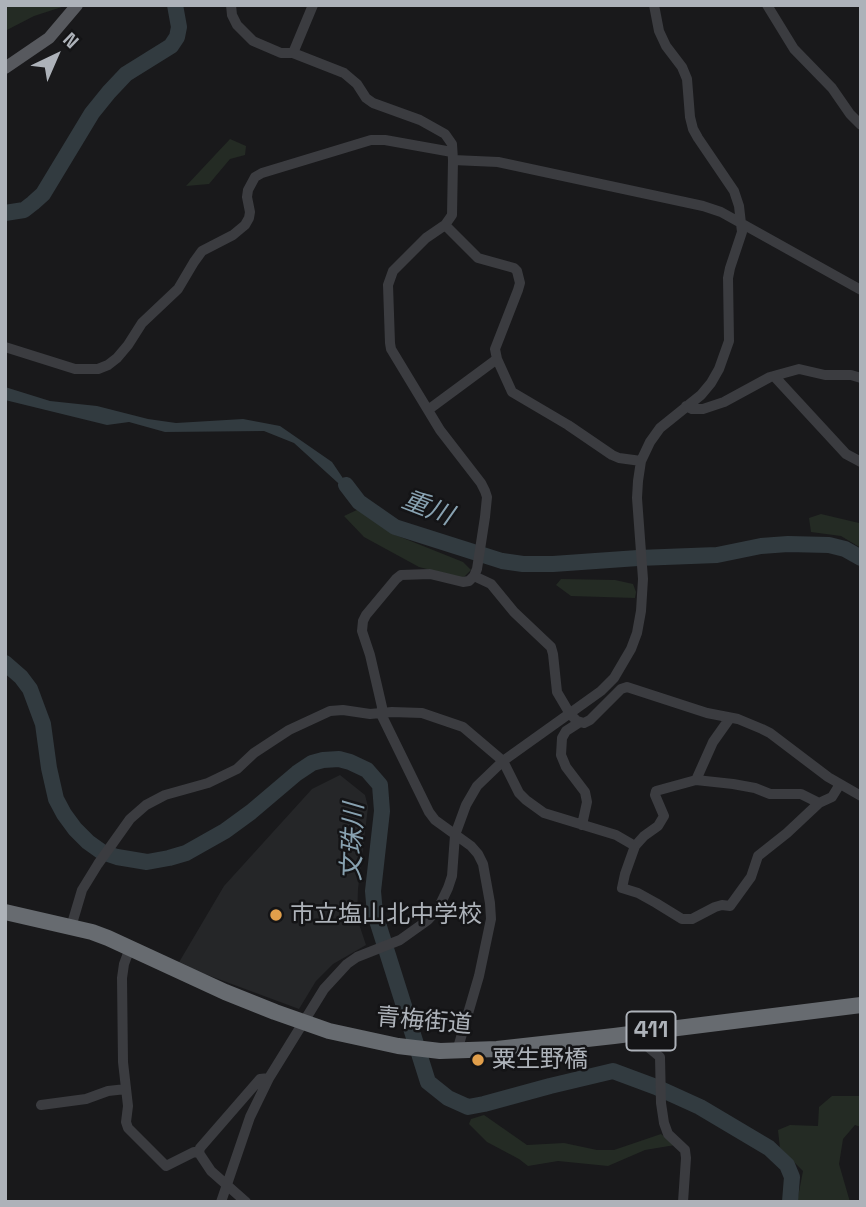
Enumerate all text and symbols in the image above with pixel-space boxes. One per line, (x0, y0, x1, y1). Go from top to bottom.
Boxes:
north arrow (21, 21, 91, 91)
text: N (58, 27, 84, 54)
water label: 重川 (397, 485, 457, 533)
water label: 文珠川 (337, 802, 371, 882)
place label: 市立塩山北中学校 (290, 901, 482, 929)
marker: 市立塩山北中学校 (268, 907, 284, 923)
street label: 青梅街道 (375, 1003, 473, 1041)
road number: 411 (626, 1012, 676, 1050)
place label: 粟生野橋 (492, 1046, 588, 1074)
marker: 粟生野橋 (470, 1052, 486, 1068)

